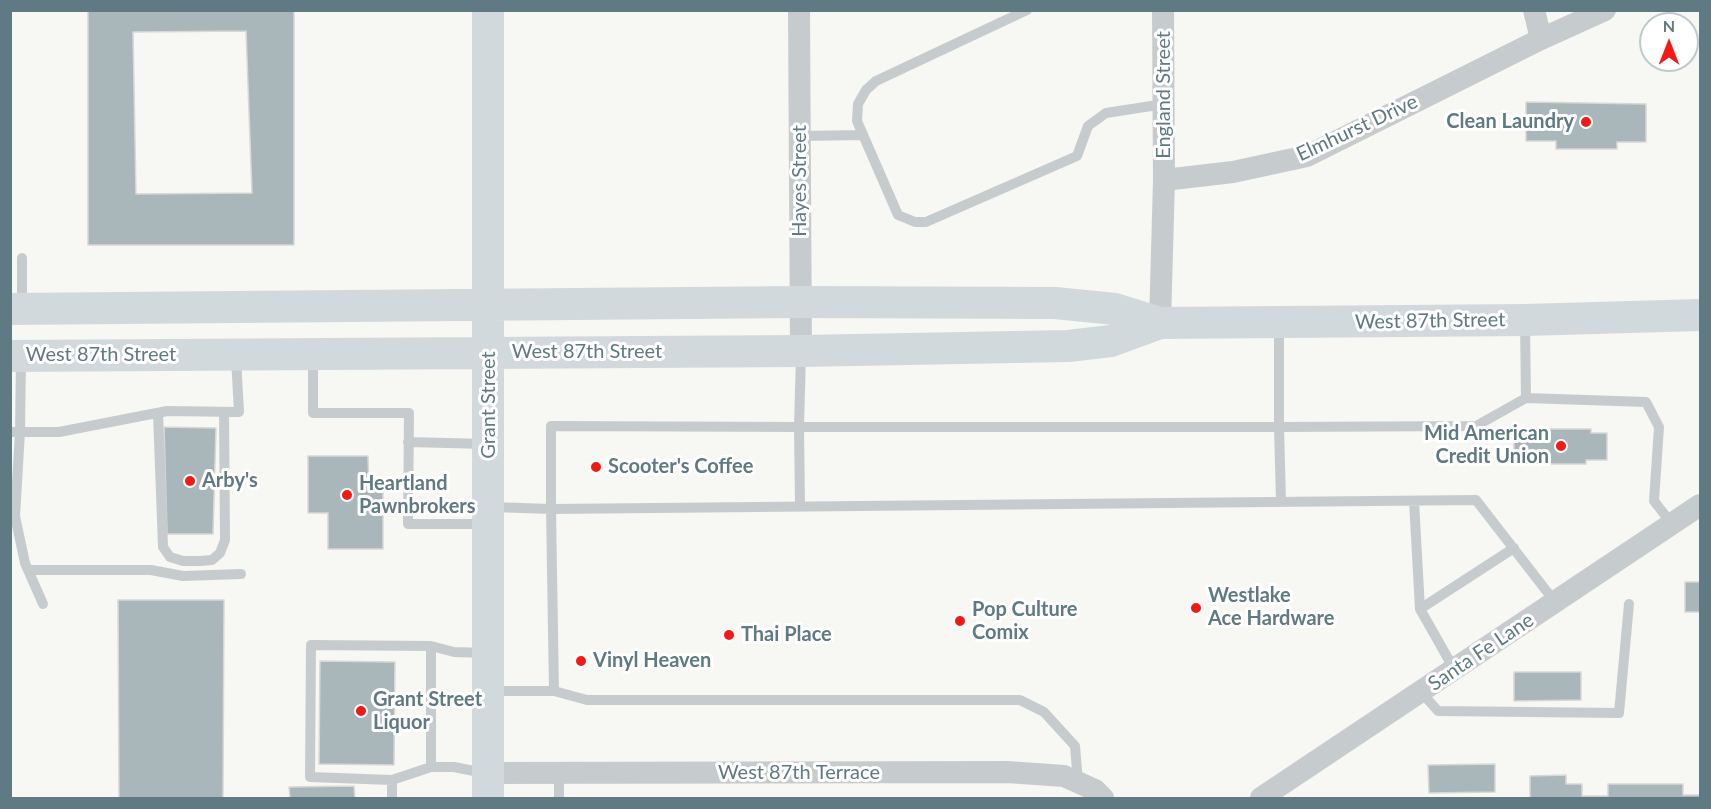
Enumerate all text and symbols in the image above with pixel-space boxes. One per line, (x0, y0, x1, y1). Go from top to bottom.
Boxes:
north arrow (1639, 12, 1699, 72)
text: N (1663, 16, 1675, 35)
street label: England Street (1152, 31, 1176, 159)
street label: Elmhurst Drive (1293, 89, 1421, 167)
place label: Clean Laundry (1446, 110, 1574, 134)
marker: Clean Laundry (1579, 115, 1593, 129)
street label: Hayes Street (788, 125, 812, 237)
street label: West 87th Street (1355, 308, 1505, 334)
street label: West 87th Street (512, 340, 662, 364)
street label: West 87th Street (26, 343, 176, 367)
street label: Grant Street (477, 351, 501, 459)
place label: Mid American Credit Union (1424, 422, 1549, 469)
marker: Mid American Credit Union (1554, 439, 1568, 453)
place label: Scooter's Coffee (608, 455, 753, 479)
marker: Scooter's Coffee (589, 460, 603, 474)
place label: Arby's (202, 469, 258, 493)
place label: Heartland Pawnbrokers (359, 472, 476, 519)
marker: Arby's (183, 474, 197, 488)
marker: Heartland Pawnbrokers (340, 488, 354, 502)
place label: Westlake Ace Hardware (1208, 584, 1334, 631)
place label: Pop Culture Comix (972, 598, 1078, 645)
marker: Westlake Ace Hardware (1189, 601, 1203, 615)
street label: Santa Fe Lane (1424, 608, 1538, 696)
marker: Pop Culture Comix (953, 614, 967, 628)
place label: Thai Place (741, 623, 832, 647)
marker: Thai Place (722, 628, 736, 642)
place label: Vinyl Heaven (593, 649, 711, 673)
marker: Vinyl Heaven (574, 654, 588, 668)
place label: Grant Street Liquor (373, 688, 482, 735)
marker: Grant Street Liquor (354, 704, 368, 718)
street label: West 87th Terrace (718, 761, 880, 785)

